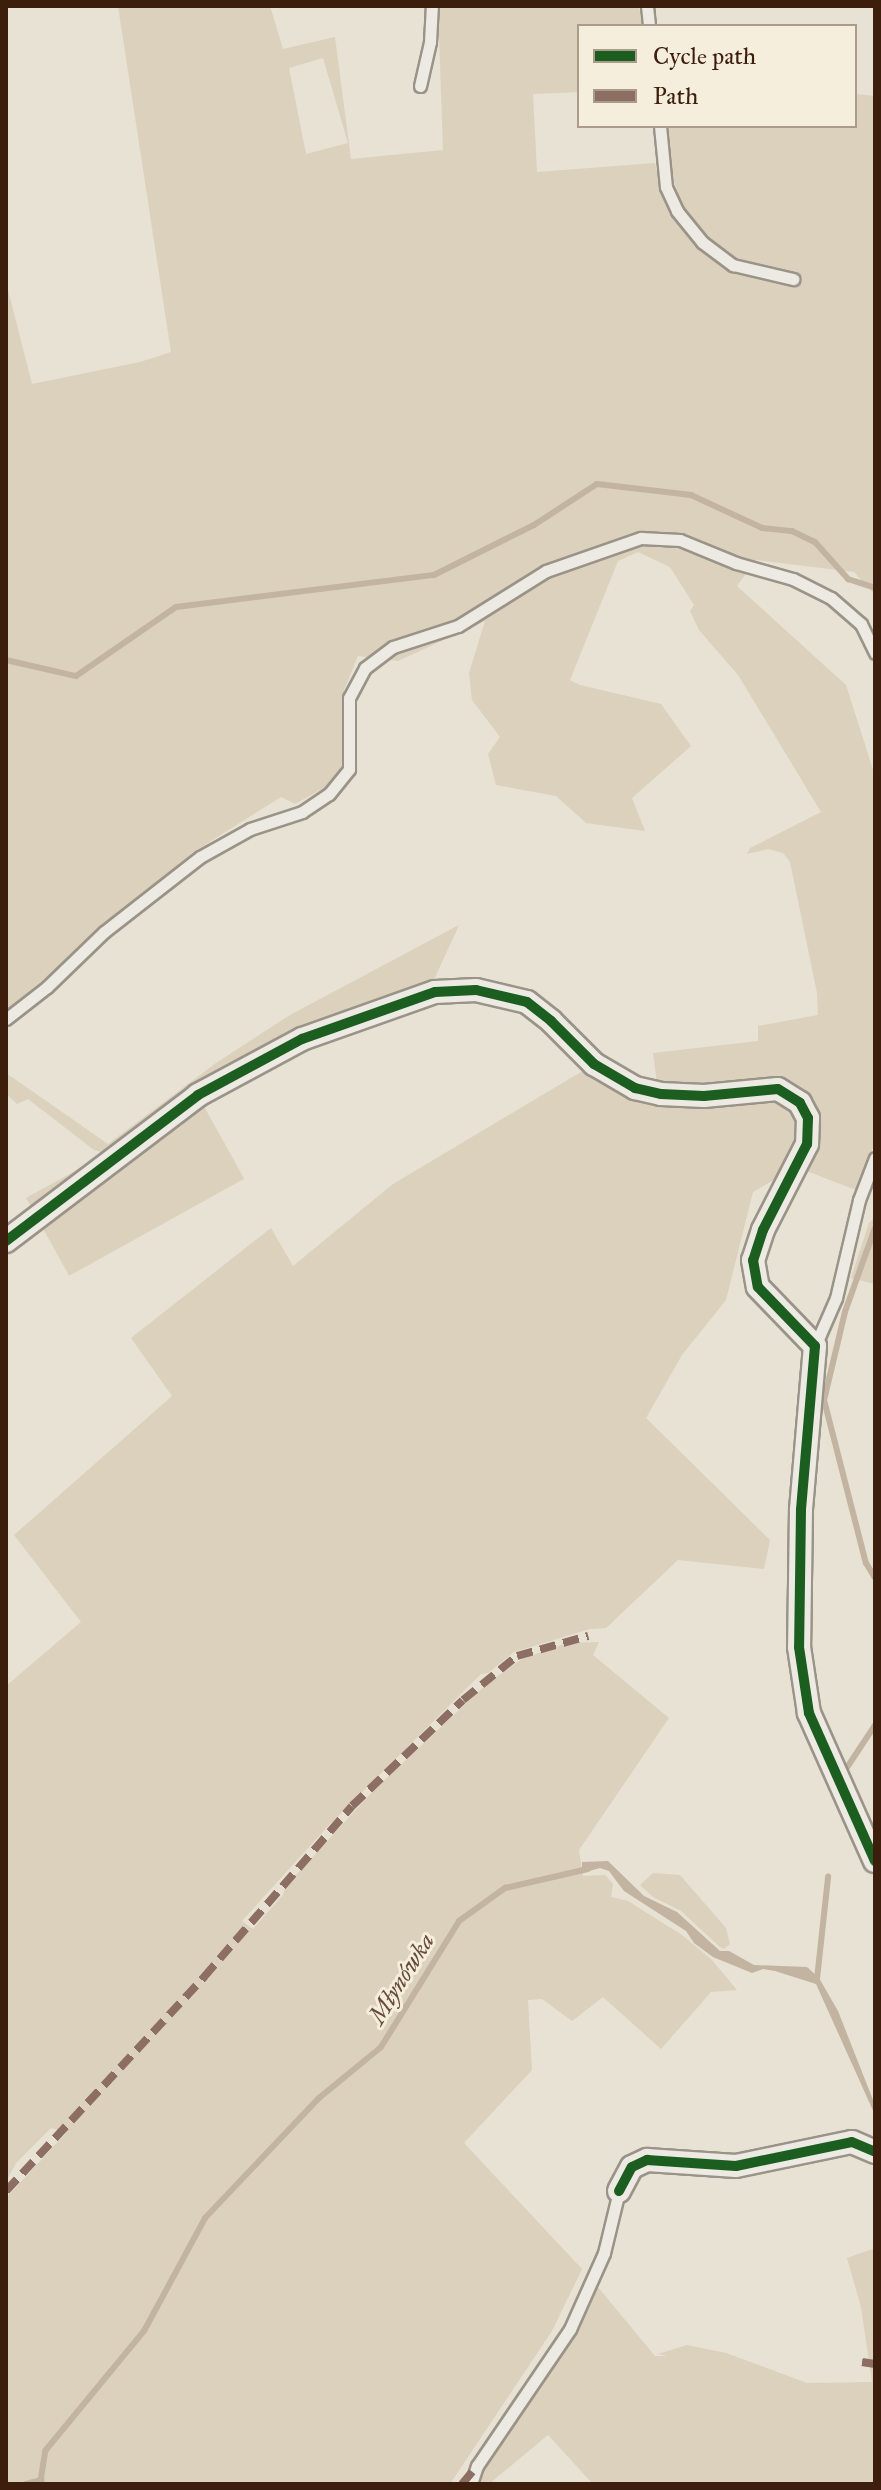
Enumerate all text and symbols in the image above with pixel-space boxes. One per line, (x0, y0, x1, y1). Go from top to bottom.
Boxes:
legend (577, 24, 857, 128)
text: Cycle path (653, 41, 756, 71)
text: Path (653, 81, 698, 111)
water label: Młynówka (363, 1928, 441, 2030)

